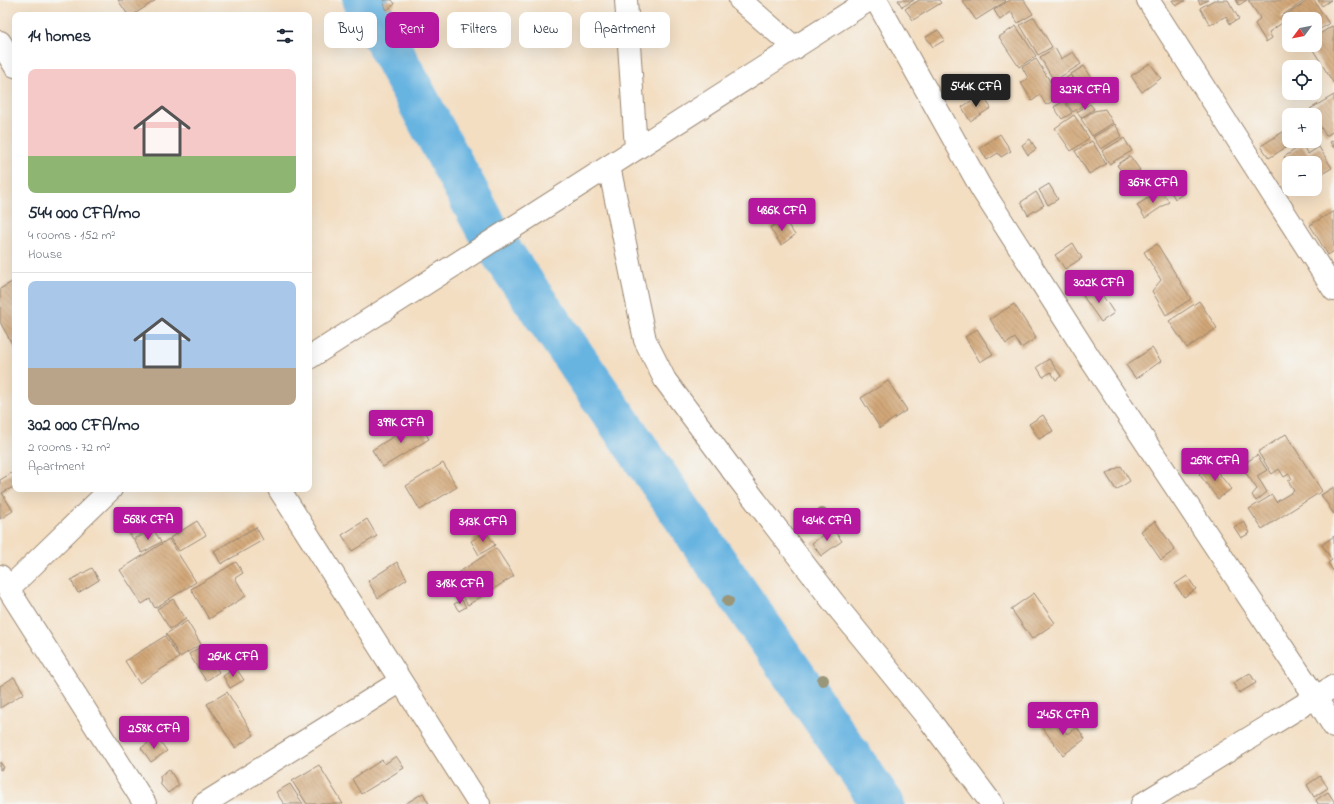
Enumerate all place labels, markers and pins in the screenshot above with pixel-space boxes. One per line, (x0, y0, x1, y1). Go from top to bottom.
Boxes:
pin: 544K CFA (935, 74, 1017, 108)
pin: 327K CFA (1044, 77, 1126, 111)
pin: 367K CFA (1112, 170, 1194, 204)
pin: 486K CFA (741, 198, 823, 232)
pin: 302K CFA (1058, 270, 1140, 304)
pin: 399K CFA (360, 410, 442, 444)
pin: 269K CFA (1174, 448, 1256, 482)
pin: 568K CFA (107, 507, 189, 541)
pin: 434K CFA (786, 508, 868, 542)
pin: 313K CFA (442, 509, 524, 543)
pin: 318K CFA (419, 571, 501, 605)
pin: 264K CFA (192, 644, 274, 678)
pin: 245K CFA (1022, 702, 1104, 736)
pin: 258K CFA (113, 716, 195, 750)

